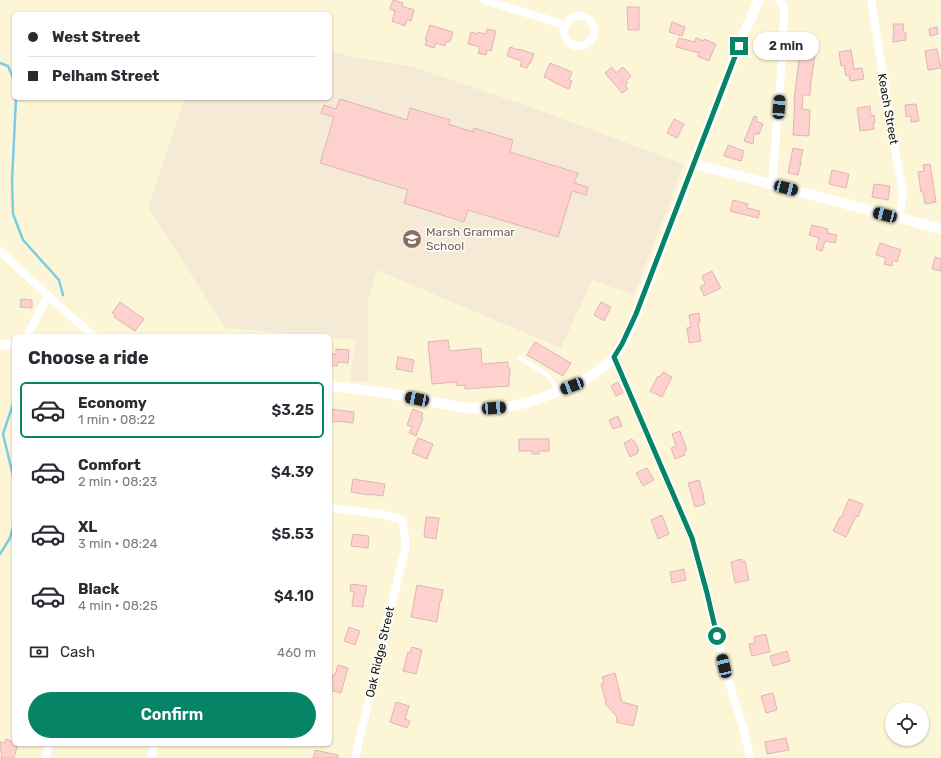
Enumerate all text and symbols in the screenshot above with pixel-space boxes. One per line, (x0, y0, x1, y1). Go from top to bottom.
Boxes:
text: West Street (52, 28, 140, 46)
callout: 2 min (753, 32, 819, 60)
route end (730, 37, 748, 55)
text: 2 min (769, 38, 803, 53)
text: Pelham Street (52, 67, 159, 85)
street label: Keach Street (875, 72, 901, 146)
car (772, 95, 786, 119)
car (773, 179, 799, 197)
car (872, 206, 898, 224)
place label: Marsh Grammar School (426, 225, 515, 253)
school or university icon: Marsh Grammar School (401, 228, 423, 250)
text: Choose a ride (28, 347, 149, 369)
car (559, 376, 585, 396)
car (404, 391, 430, 407)
icon: car (30, 392, 66, 428)
text: Economy (78, 394, 147, 412)
text: $3.25 (271, 401, 314, 419)
car (482, 401, 506, 415)
text: 1 min · 08:22 (78, 412, 155, 427)
icon: car (30, 454, 66, 490)
text: Comfort (78, 456, 141, 474)
text: $4.39 (271, 463, 314, 481)
text: 2 min · 08:23 (78, 474, 157, 489)
icon: car (30, 516, 66, 552)
text: XL (78, 518, 97, 536)
text: $5.53 (271, 525, 314, 543)
text: 3 min · 08:24 (78, 536, 158, 551)
icon: car (30, 578, 66, 614)
text: Black (78, 580, 119, 598)
text: $4.10 (274, 587, 314, 605)
text: 4 min · 08:25 (78, 598, 158, 613)
street label: Oak Ridge Street (363, 605, 397, 699)
route start (708, 627, 726, 645)
icon: cash (28, 641, 50, 663)
text: Cash (60, 643, 95, 661)
text: 460 m (277, 645, 316, 660)
car (715, 653, 733, 679)
button: Confirm (28, 692, 316, 738)
map controls (885, 702, 929, 746)
button: locate (885, 702, 929, 746)

